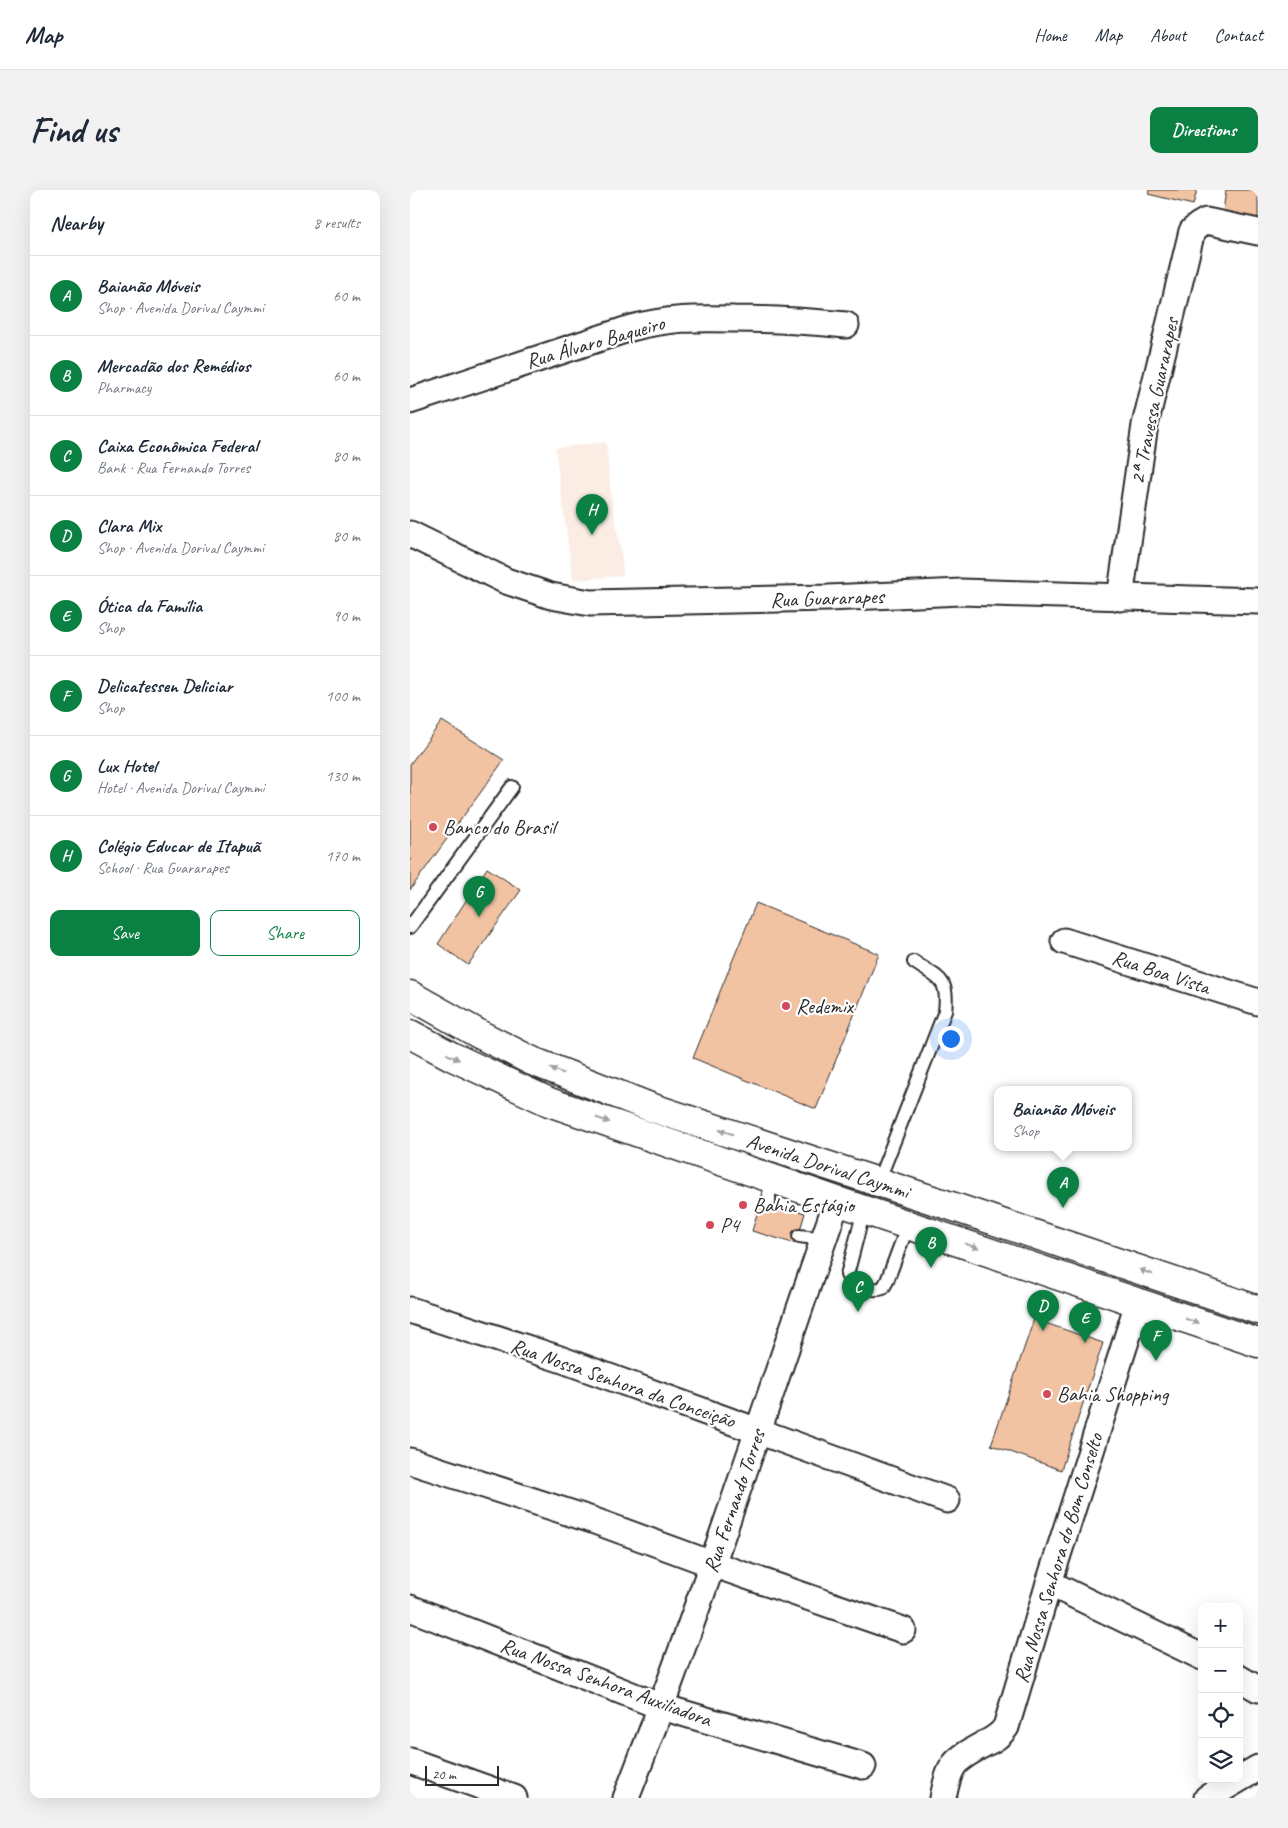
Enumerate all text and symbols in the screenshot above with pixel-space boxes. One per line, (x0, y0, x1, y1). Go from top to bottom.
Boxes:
text: Map (25, 20, 62, 50)
text: Home (1034, 24, 1067, 46)
text: Map (1095, 24, 1122, 46)
text: About (1150, 24, 1186, 46)
text: Contact (1214, 24, 1263, 46)
button: Directions (1150, 107, 1258, 153)
text: Find us (30, 108, 117, 153)
text: Nearby (50, 210, 103, 236)
text: 8 results (313, 213, 360, 233)
text: Baianão Móveis (97, 274, 199, 298)
text: A (62, 286, 70, 306)
text: 60 m (333, 286, 360, 306)
text: Shop · Avenida Dorival Caymmi (97, 298, 264, 318)
street label: Rua Álvaro Baqueiro (523, 309, 669, 374)
street label: 2ª Travessa Guararapes (1124, 314, 1185, 487)
text: Mercadão dos Remédios (97, 354, 250, 378)
text: B (62, 366, 70, 386)
text: 60 m (333, 366, 360, 386)
text: Pharmacy (97, 378, 151, 398)
text: Caixa Econômica Federal (97, 434, 258, 458)
text: C (62, 446, 70, 466)
text: 80 m (333, 446, 360, 466)
text: Bank · Rua Fernando Torres (97, 458, 250, 478)
pin: H (576, 494, 608, 535)
text: Clara Mix (97, 514, 161, 538)
text: D (61, 526, 71, 546)
text: 80 m (333, 526, 360, 546)
text: Shop · Avenida Dorival Caymmi (97, 538, 264, 558)
street label: Rua Guararapes (770, 583, 886, 613)
text: Ótica da Família (97, 594, 202, 618)
text: E (62, 606, 70, 626)
text: 90 m (333, 606, 360, 626)
text: Shop (97, 618, 124, 638)
text: Delicatessen Deliciar (97, 674, 232, 698)
text: F (62, 686, 70, 706)
text: 100 m (326, 686, 360, 706)
text: Shop (97, 698, 124, 718)
text: Lux Hotel (97, 754, 156, 778)
text: G (62, 766, 70, 786)
text: 130 m (326, 766, 360, 786)
text: Hotel · Avenida Dorival Caymmi (97, 778, 265, 798)
place label: Banco do Brasil (443, 814, 559, 840)
marker: Banco do Brasil (427, 821, 439, 833)
text: Colégio Educar de Itapuã (97, 834, 260, 858)
text: H (61, 846, 71, 866)
text: 170 m (326, 846, 360, 866)
text: School · Rua Guararapes (97, 858, 229, 878)
pin: G (463, 876, 495, 917)
button: Save (50, 910, 200, 956)
button: Share (210, 910, 360, 956)
street label: Rua Boa Vista (1109, 944, 1215, 1001)
place label: Redemix (796, 993, 855, 1019)
marker: Redemix (780, 1000, 792, 1012)
your location (938, 1026, 964, 1052)
one-way arrow (446, 1053, 460, 1061)
one-way arrow (549, 1067, 564, 1074)
popup (994, 1086, 1132, 1151)
text: Baianão Móveis (1012, 1097, 1114, 1121)
one-way arrow (595, 1117, 610, 1125)
text: Shop (1012, 1121, 1039, 1141)
street label: Avenida Dorival Caymmi (743, 1127, 915, 1205)
one-way arrow (718, 1128, 733, 1136)
pin: A (1047, 1167, 1079, 1208)
place label: Bahia Estágio (753, 1192, 856, 1218)
marker: Bahia Estágio (737, 1199, 749, 1211)
place label: P4 (720, 1212, 742, 1238)
marker: P4 (704, 1219, 716, 1231)
pin: B (915, 1227, 947, 1268)
one-way arrow (965, 1242, 980, 1250)
one-way arrow (1138, 1268, 1153, 1275)
pin: C (842, 1271, 874, 1312)
pin: D (1027, 1290, 1059, 1331)
pin: E (1069, 1302, 1101, 1343)
one-way arrow (1185, 1317, 1200, 1325)
pin: F (1140, 1320, 1172, 1361)
street label: Rua Nossa Senhora da Conceição (507, 1332, 740, 1434)
place label: Bahia Shopping (1057, 1381, 1170, 1407)
marker: Bahia Shopping (1041, 1388, 1053, 1400)
street label: Rua Fernando Torres (697, 1424, 771, 1576)
street label: Rua Nossa Senhora do Bom Conselto (1008, 1429, 1109, 1686)
map controls (1198, 1603, 1243, 1783)
button: + (1198, 1603, 1243, 1648)
street label: Rua Nossa Senhora Auxiliadora (497, 1632, 717, 1733)
button: − (1198, 1648, 1243, 1693)
button: locate (1198, 1693, 1243, 1738)
button: layers (1198, 1738, 1243, 1783)
scale bar (425, 1763, 499, 1786)
text: 20 m (432, 1766, 456, 1783)

